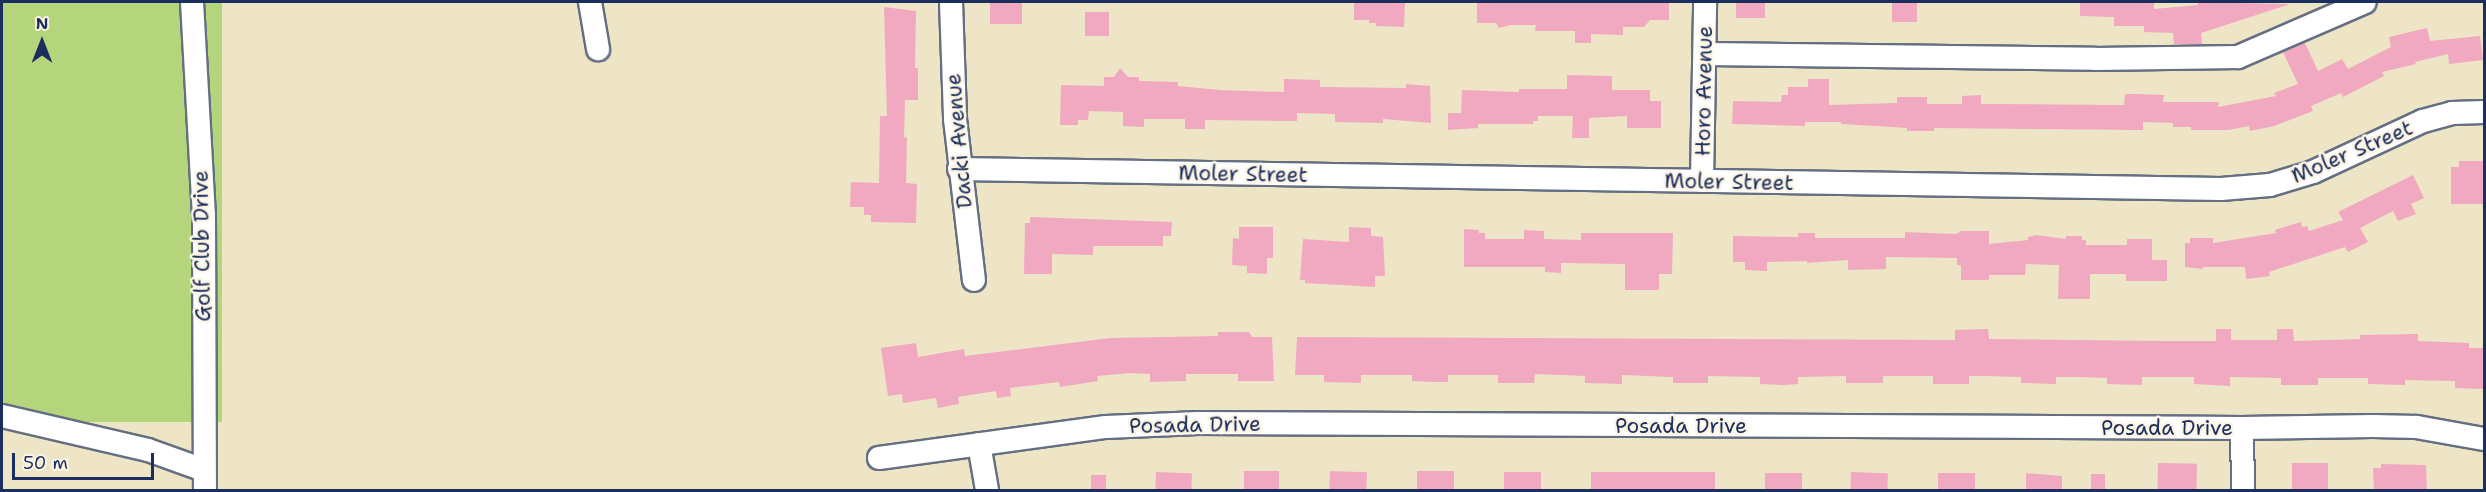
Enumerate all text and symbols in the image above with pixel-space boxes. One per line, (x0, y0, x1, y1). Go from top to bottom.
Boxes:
north arrow (12, 12, 72, 72)
text: N (36, 13, 48, 34)
street label: Horo Avenue (1690, 26, 1718, 156)
street label: Dacki Avenue (941, 73, 977, 209)
street label: Moler Street (2288, 115, 2416, 189)
street label: Moler Street (1178, 160, 1308, 188)
street label: Moler Street (1664, 168, 1794, 196)
street label: Golf Club Drive (188, 170, 216, 322)
street label: Posada Drive (1129, 411, 1261, 439)
street label: Posada Drive (1615, 413, 1747, 439)
street label: Posada Drive (2101, 415, 2233, 441)
scale bar (15, 441, 158, 479)
text: 50 m (23, 451, 68, 475)

